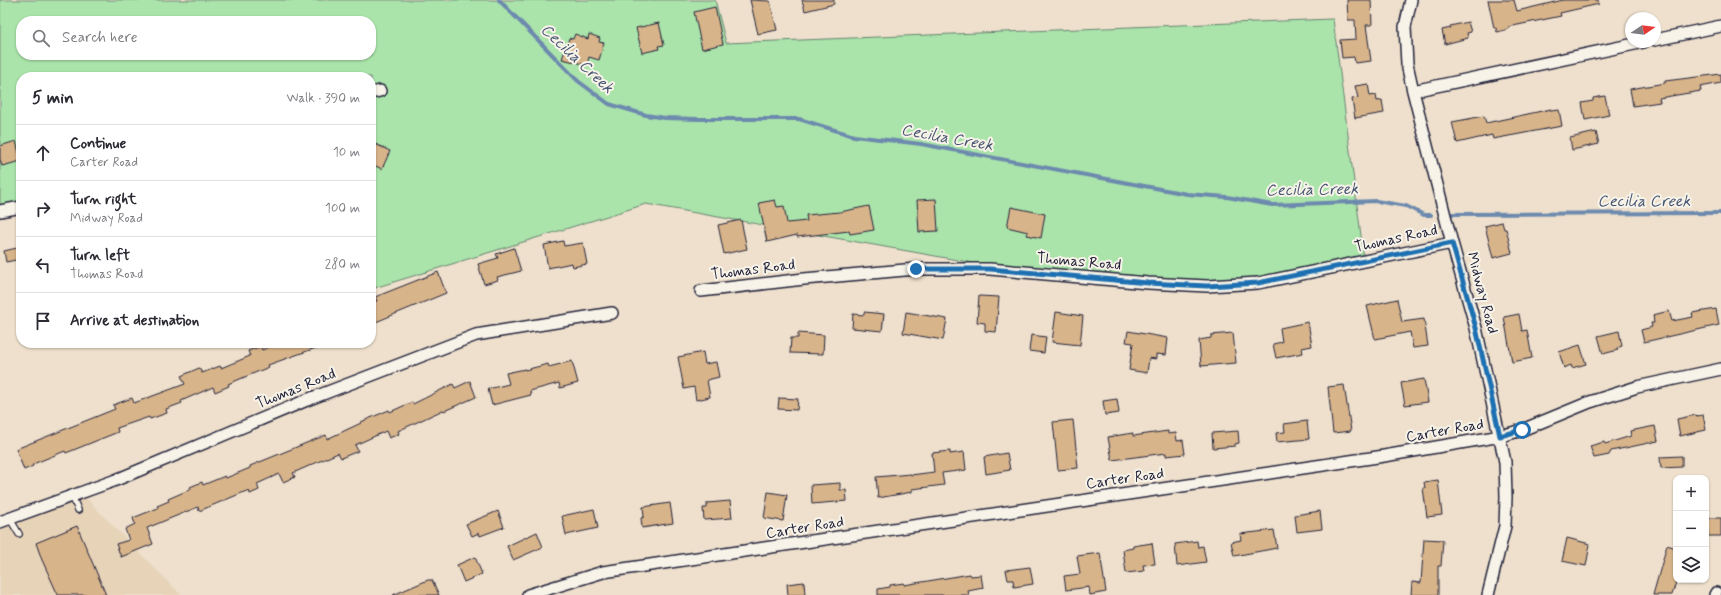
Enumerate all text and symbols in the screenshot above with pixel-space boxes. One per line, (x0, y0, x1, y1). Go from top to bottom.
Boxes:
north arrow (1625, 12, 1661, 48)
search box (16, 16, 376, 60)
water label: Cecilia Creek (536, 20, 618, 98)
icon: search (30, 27, 52, 49)
text: Search here (62, 28, 138, 48)
text: 5 min (32, 87, 74, 109)
text: Walk · 390 m (287, 90, 360, 107)
water label: Cecilia Creek (899, 120, 995, 156)
text: Continue (70, 134, 126, 154)
icon: ahead (32, 142, 54, 164)
text: 10 m (333, 144, 360, 161)
text: Carter Road (70, 154, 138, 171)
water label: Cecilia Creek (1265, 179, 1359, 201)
text: Turn right (70, 190, 137, 210)
water label: Cecilia Creek (1598, 191, 1691, 212)
icon: right (32, 198, 54, 220)
text: 100 m (325, 200, 360, 217)
text: Midway Road (70, 210, 143, 227)
street label: Thomas Road (1353, 220, 1440, 258)
text: Turn left (70, 246, 130, 266)
street label: Thomas Road (1036, 248, 1122, 276)
street label: Midway Road (1461, 250, 1503, 336)
icon: left (32, 254, 54, 276)
street label: Thomas Road (710, 255, 796, 285)
text: 280 m (325, 256, 360, 273)
route end (907, 260, 925, 278)
text: Thomas Road (70, 266, 143, 283)
icon: arrive (32, 310, 54, 332)
text: Arrive at destination (70, 311, 199, 331)
street label: Thomas Road (253, 364, 339, 414)
street label: Carter Road (1405, 414, 1485, 448)
route start (1513, 421, 1531, 439)
street label: Carter Road (1085, 464, 1165, 494)
map controls (1673, 475, 1709, 583)
button: + (1673, 475, 1709, 511)
button: − (1673, 511, 1709, 547)
street label: Carter Road (765, 512, 845, 544)
button: layers (1673, 547, 1709, 583)

